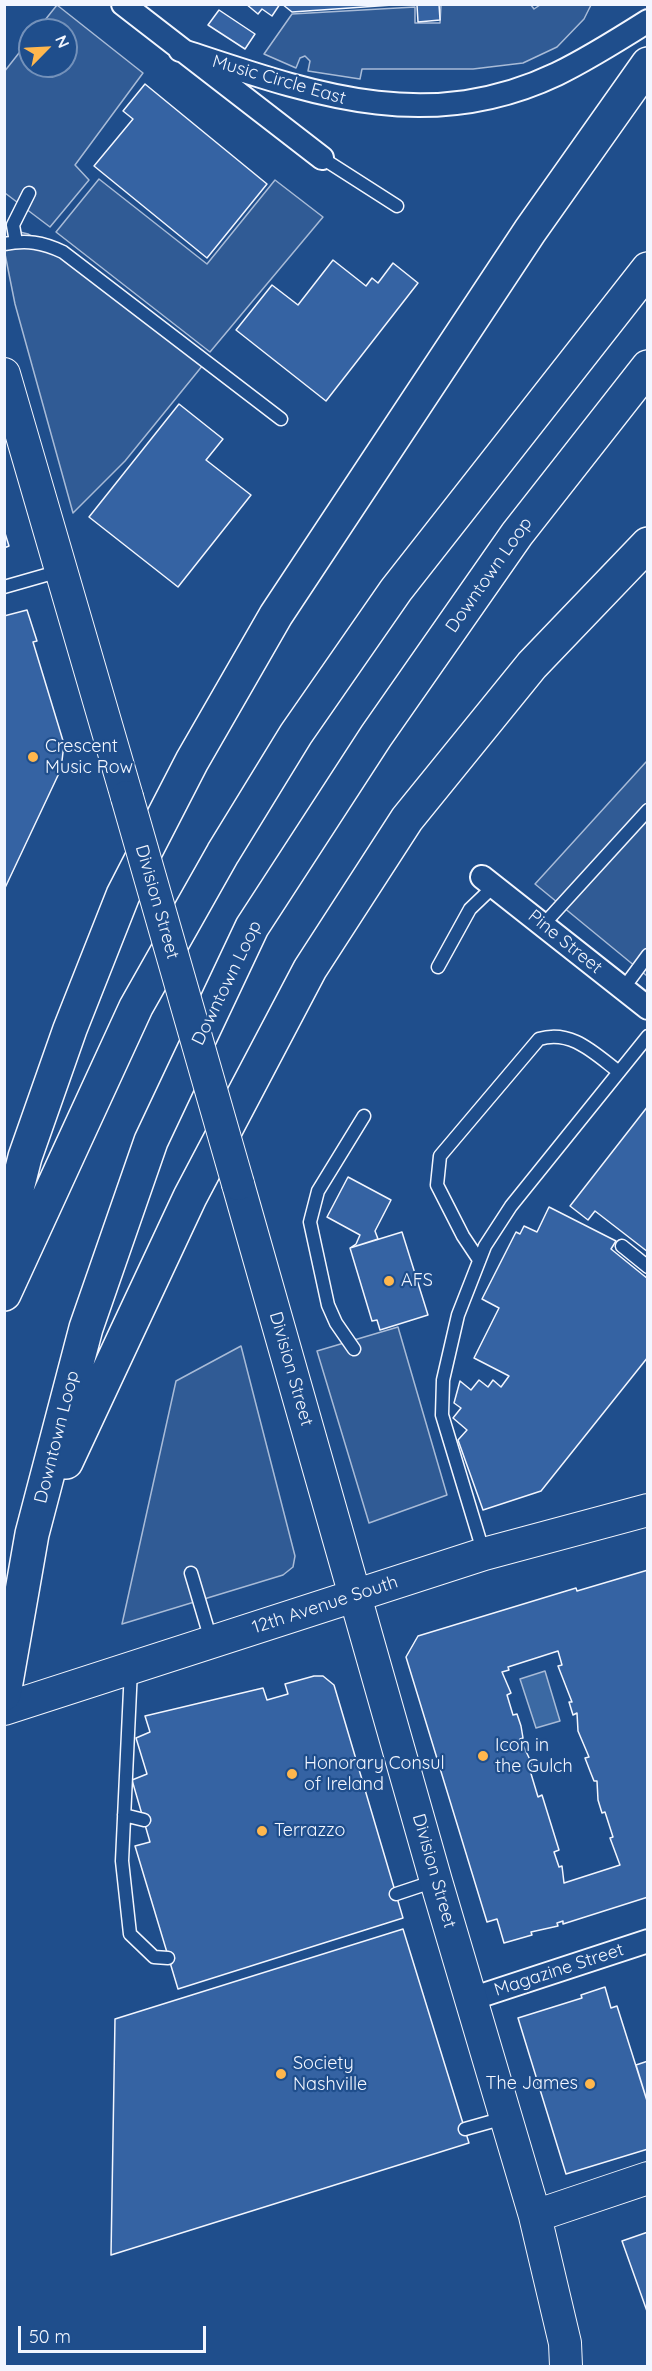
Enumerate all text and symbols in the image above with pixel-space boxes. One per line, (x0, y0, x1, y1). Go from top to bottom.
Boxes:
north arrow (18, 18, 78, 78)
text: N (51, 32, 74, 51)
street label: Music Circle East (210, 51, 348, 109)
street label: Downtown Loop (441, 513, 537, 637)
place label: Crescent Music Row (45, 736, 133, 778)
marker: Crescent Music Row (26, 750, 40, 764)
street label: Division Street (130, 842, 184, 962)
street label: Pine Street (524, 906, 606, 978)
street label: Downtown Loop (188, 917, 266, 1049)
place label: AFS (401, 1270, 433, 1292)
marker: AFS (382, 1274, 396, 1288)
street label: Division Street (264, 1309, 318, 1429)
street label: Downtown Loop (30, 1368, 84, 1506)
street label: 12th Avenue South (249, 1571, 401, 1639)
place label: Icon in the Gulch (495, 1735, 573, 1778)
marker: Icon in the Gulch (476, 1749, 490, 1763)
place label: Honorary Consul of Ireland (304, 1753, 445, 1796)
marker: Honorary Consul of Ireland (285, 1767, 299, 1781)
street label: Division Street (407, 1811, 461, 1931)
place label: Terrazzo (274, 1820, 345, 1842)
marker: Terrazzo (255, 1824, 269, 1838)
street label: Magazine Street (491, 1939, 627, 2001)
place label: Society Nashville (293, 2053, 367, 2096)
marker: Society Nashville (274, 2067, 288, 2081)
place label: The James (486, 2073, 578, 2095)
marker: The James (583, 2077, 597, 2091)
scale bar (21, 2314, 208, 2352)
text: 50 m (29, 2325, 71, 2348)

